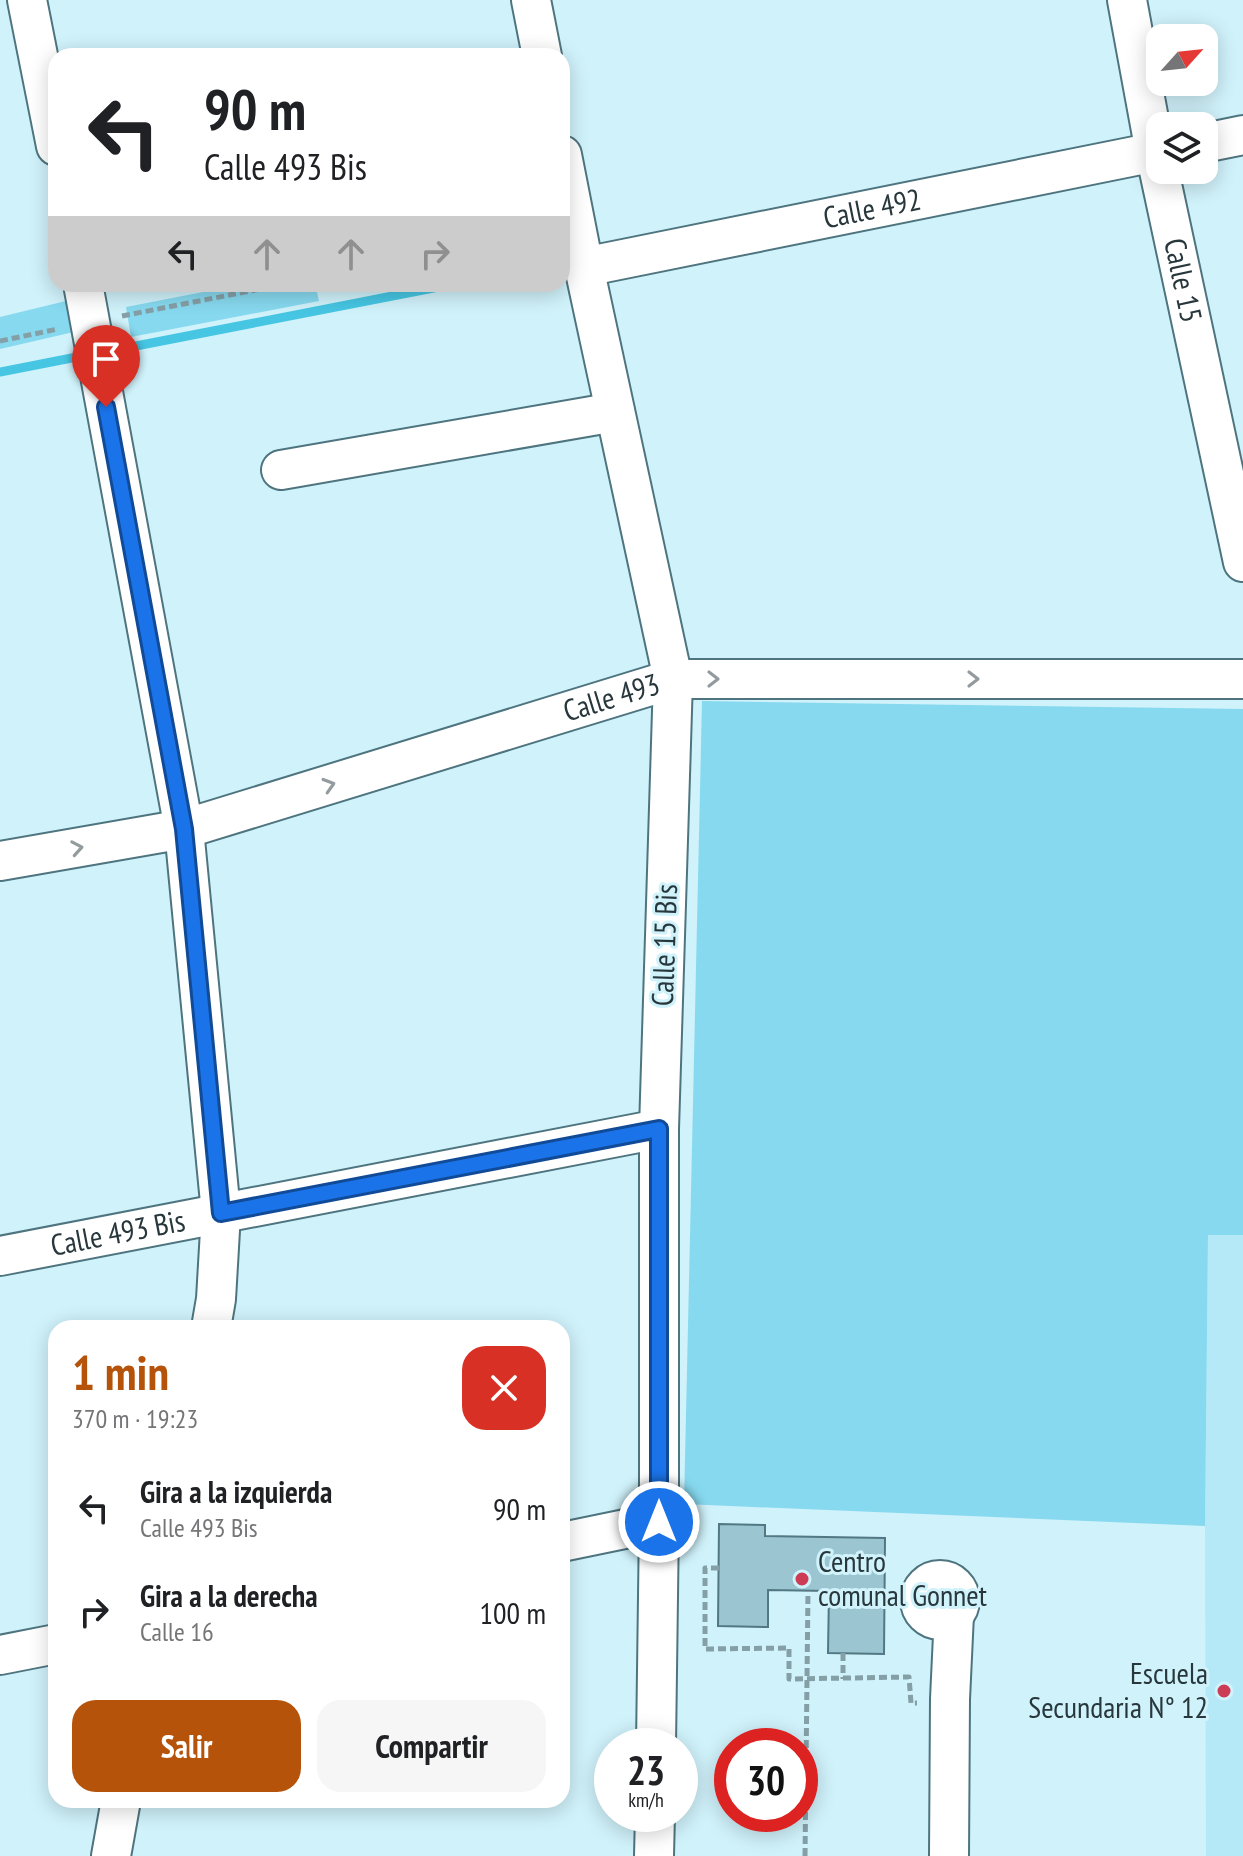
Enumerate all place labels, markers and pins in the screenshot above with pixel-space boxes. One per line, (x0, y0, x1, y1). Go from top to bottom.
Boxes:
pin (72, 325, 140, 407)
place label: Centro comunal Gonnet (818, 1541, 988, 1614)
marker: Centro comunal Gonnet (793, 1570, 811, 1588)
place label: Escuela Secundaria N° 12 (1028, 1653, 1208, 1726)
marker: Escuela Secundaria N° 12 (1215, 1682, 1233, 1700)

